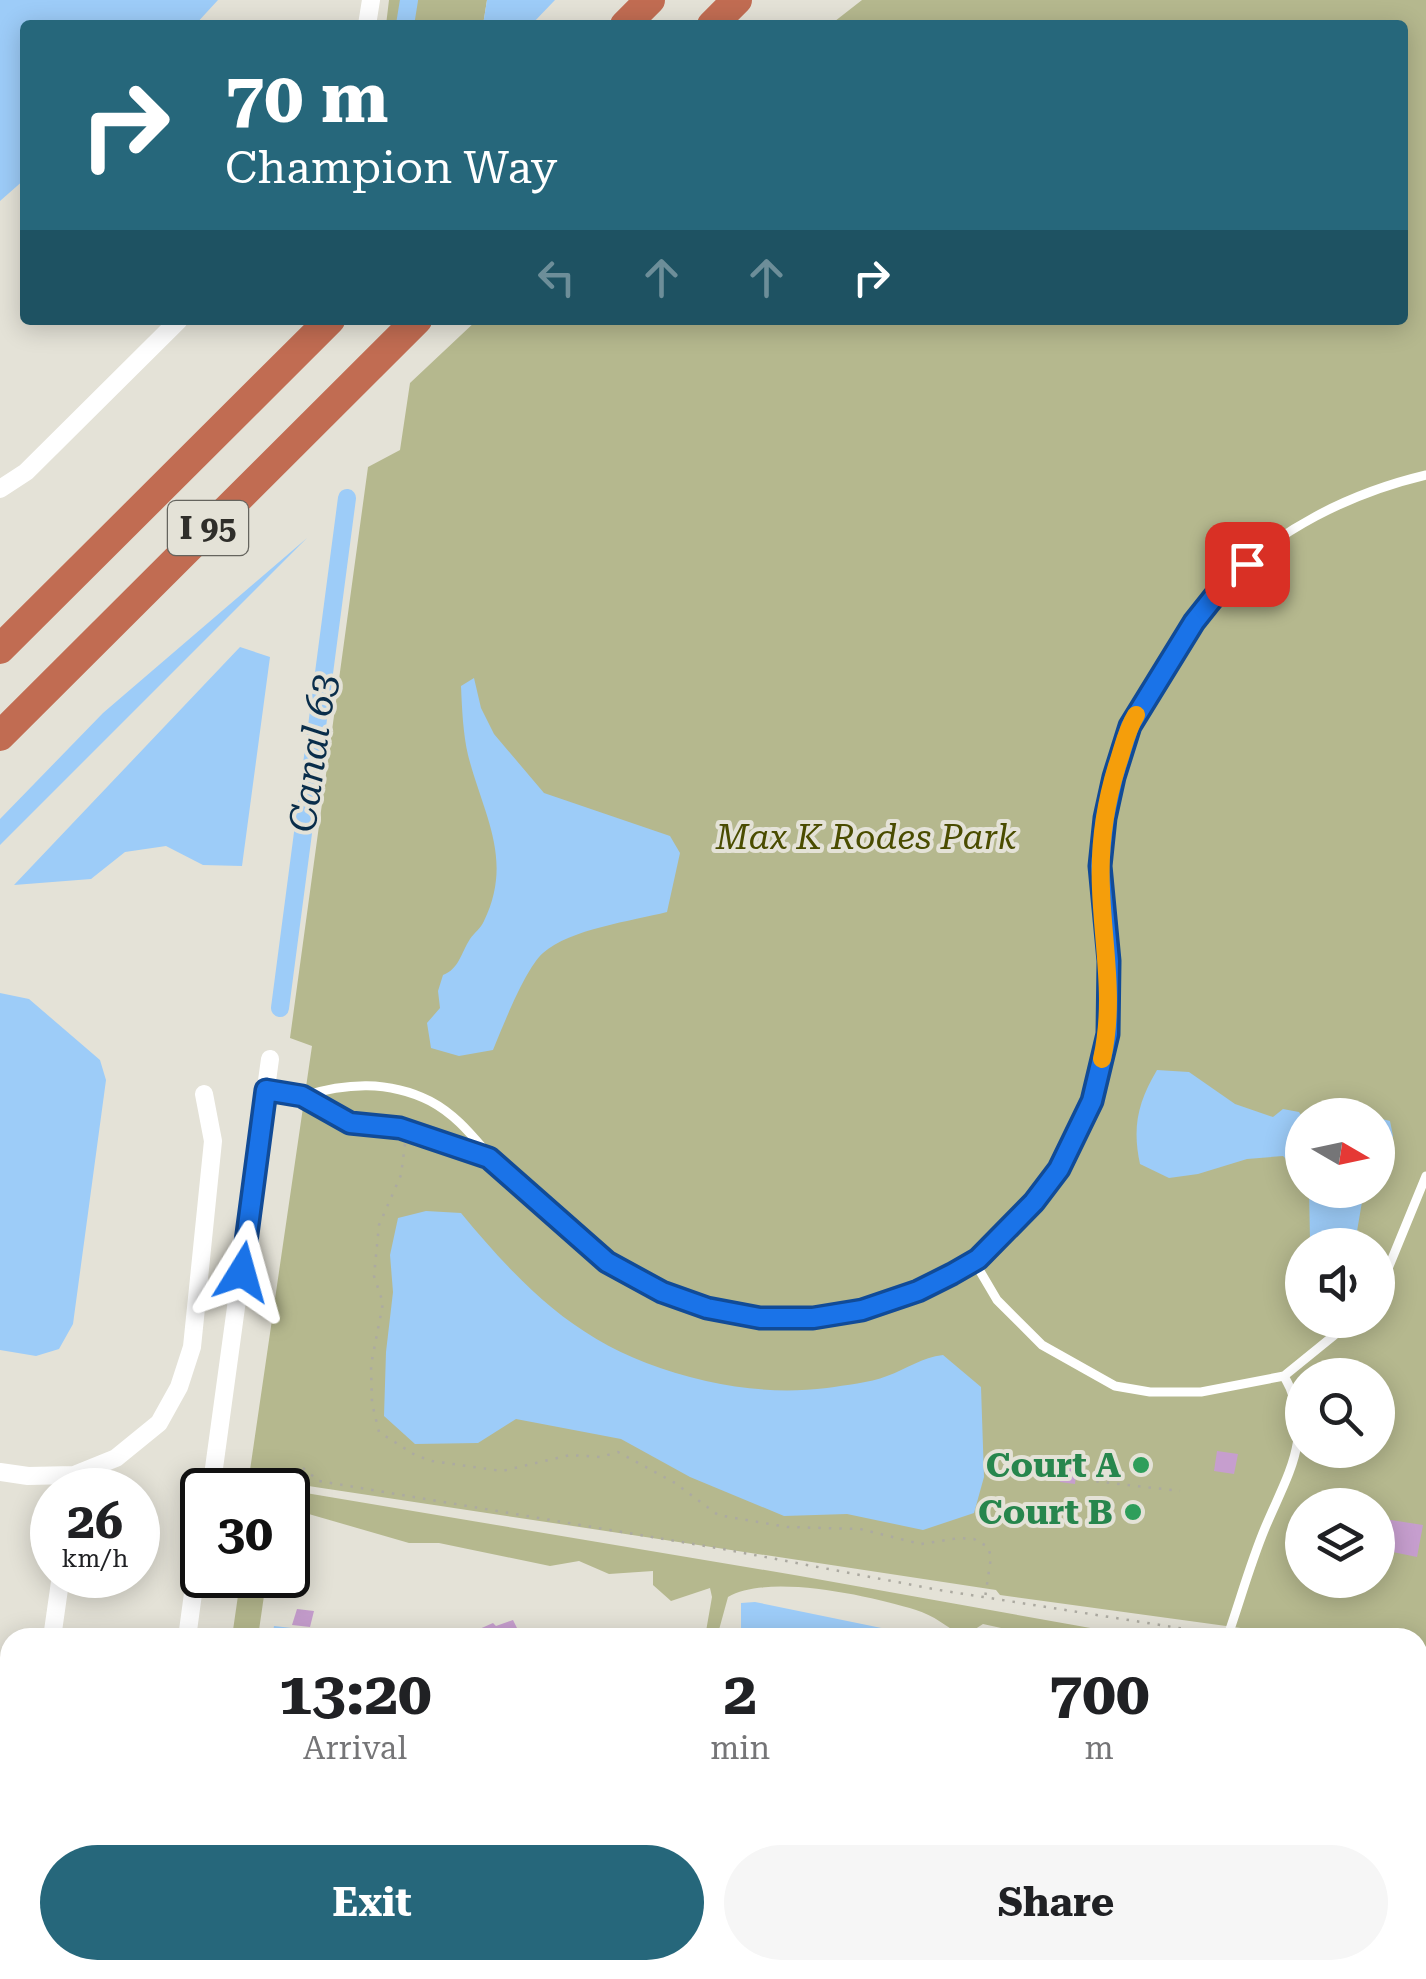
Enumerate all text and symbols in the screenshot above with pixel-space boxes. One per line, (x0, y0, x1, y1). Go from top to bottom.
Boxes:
text: 70 m (225, 57, 389, 139)
icon: right (60, 60, 190, 190)
text: Champion Way (225, 141, 557, 194)
icon: left (529, 250, 584, 305)
icon: ahead (634, 250, 689, 305)
icon: ahead (739, 250, 794, 305)
icon: right (844, 250, 899, 305)
road number: I 95 (168, 501, 248, 555)
pin (1205, 522, 1290, 607)
icon: arrive (1220, 537, 1275, 592)
water label: Canal 63 (280, 671, 346, 835)
park label: Max K Rodes Park (715, 817, 1016, 858)
north arrow (1285, 1098, 1395, 1208)
map controls (1285, 1098, 1395, 1598)
position arrow (190, 1220, 294, 1324)
button: sound (1285, 1228, 1395, 1338)
button: search (1285, 1358, 1395, 1468)
place label: Court A (986, 1445, 1121, 1486)
marker: Court A (1130, 1454, 1152, 1476)
speed limit sign: 30 (180, 1468, 310, 1598)
button: layers (1285, 1488, 1395, 1598)
text: 26 (67, 1492, 123, 1550)
place label: Court B (978, 1492, 1113, 1533)
marker: Court B (1122, 1501, 1144, 1523)
text: km/h (62, 1544, 128, 1573)
text: 13:20 (278, 1658, 432, 1729)
text: 2 (723, 1658, 757, 1729)
text: 700 (1049, 1658, 1150, 1729)
text: Arrival (303, 1729, 407, 1767)
text: min (710, 1729, 770, 1767)
text: m (1085, 1729, 1114, 1767)
button: Exit (40, 1845, 704, 1960)
button: Share (724, 1845, 1388, 1960)

